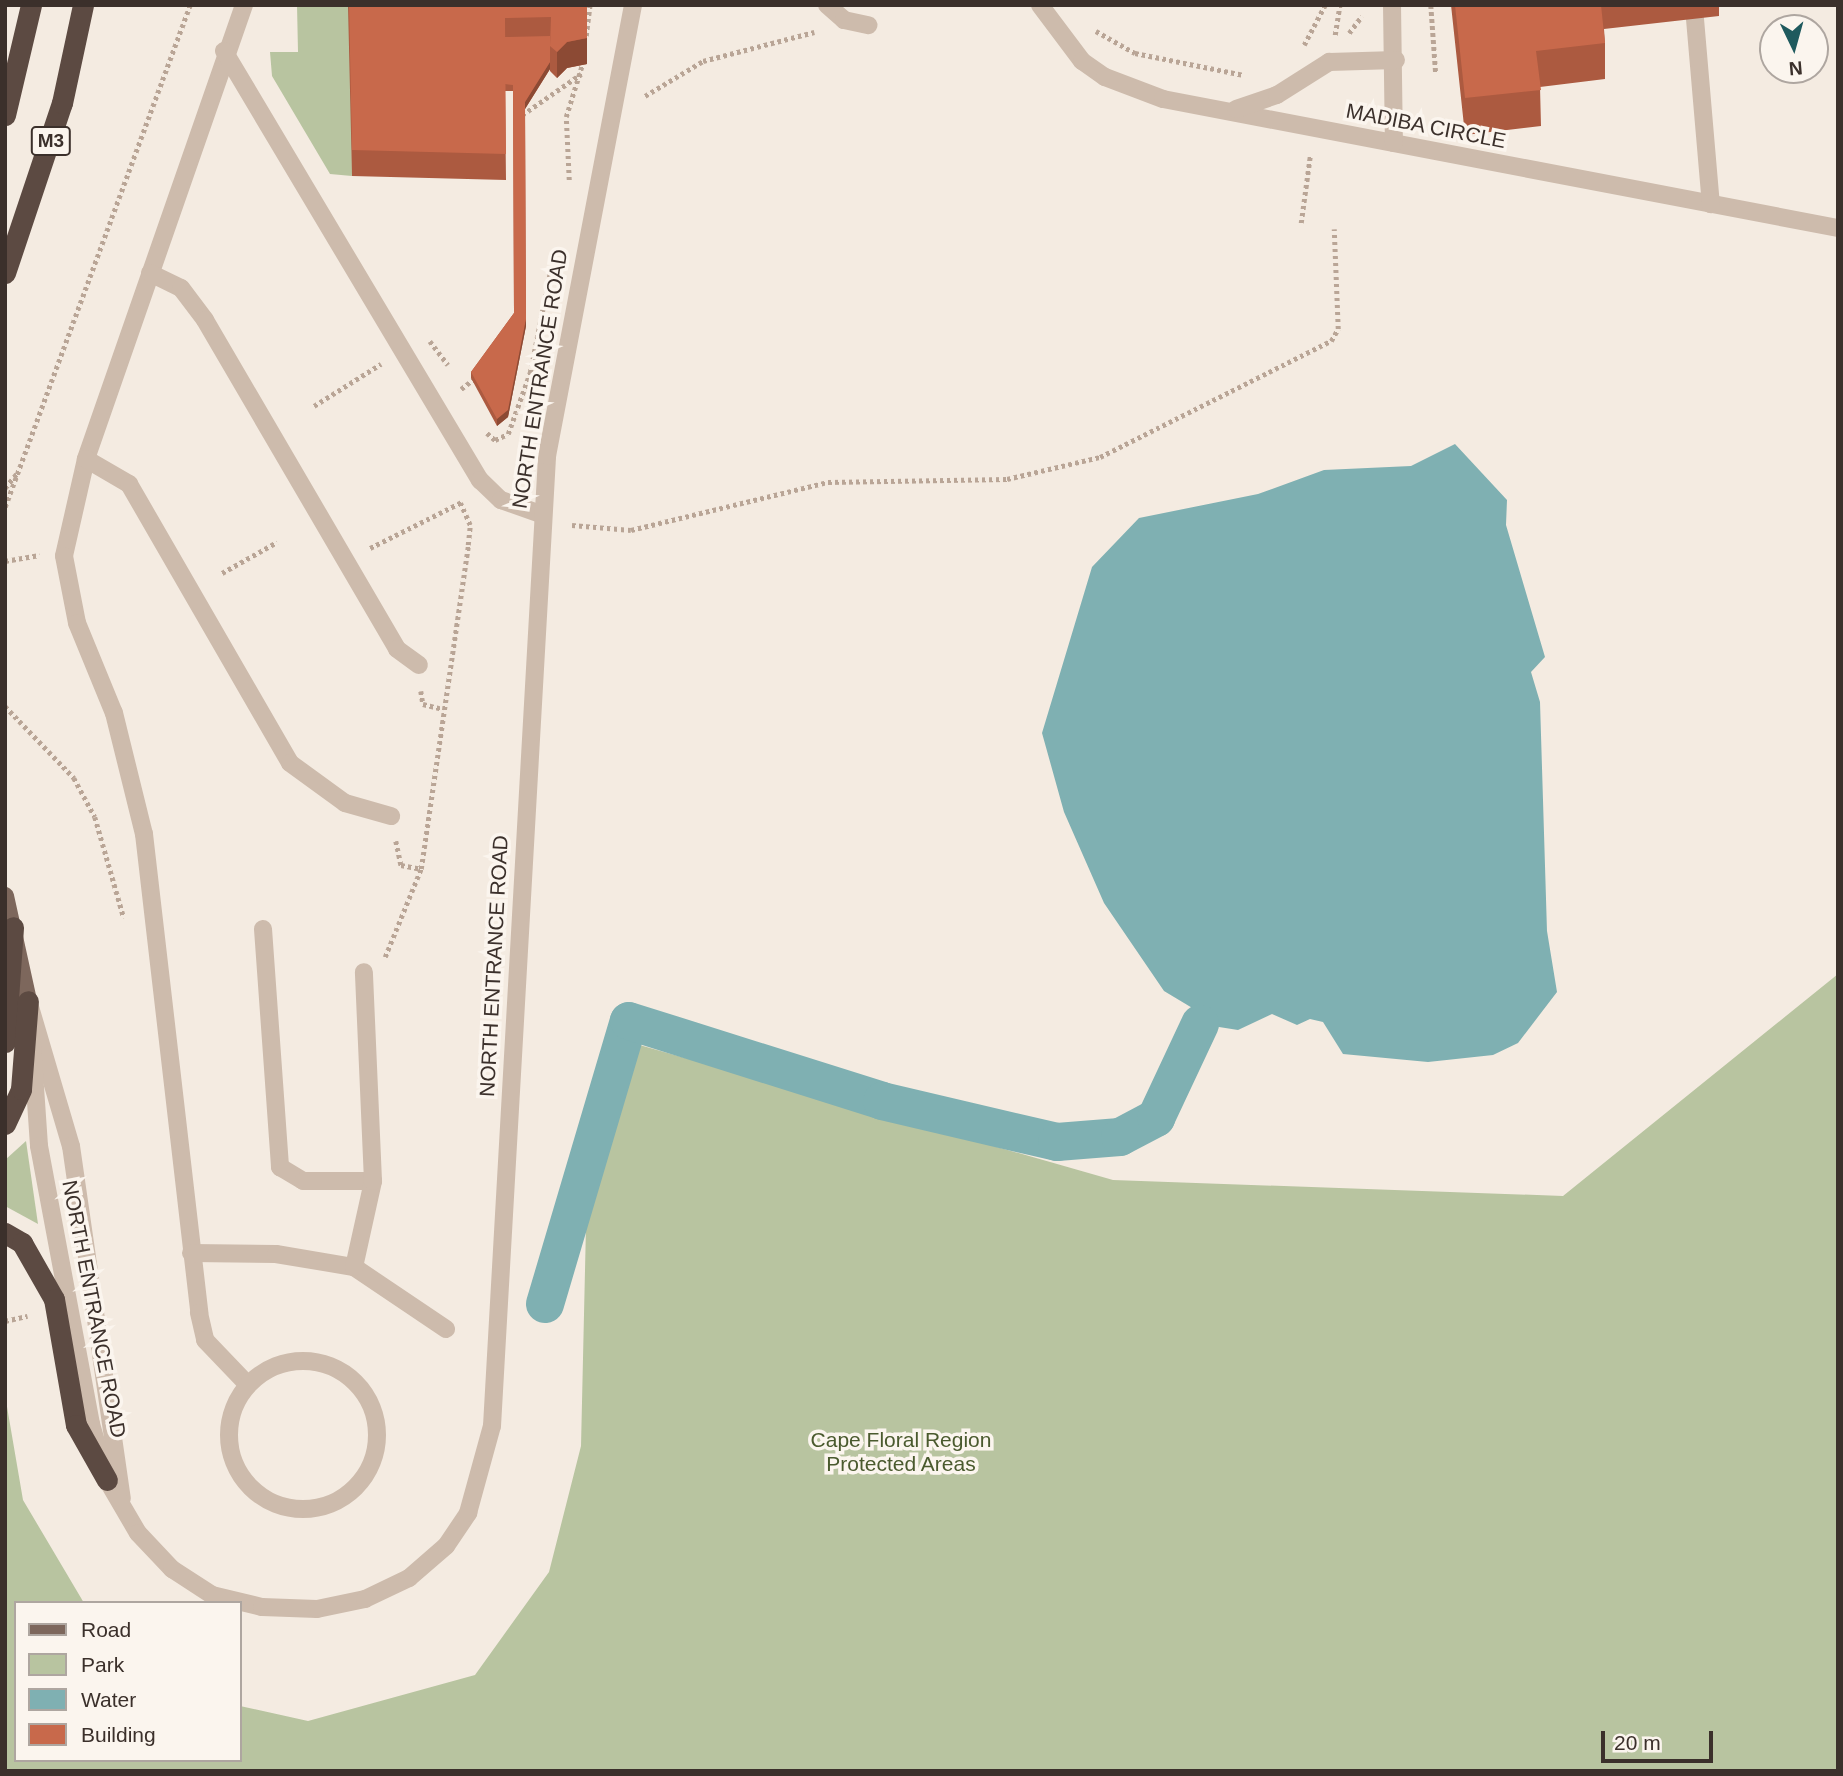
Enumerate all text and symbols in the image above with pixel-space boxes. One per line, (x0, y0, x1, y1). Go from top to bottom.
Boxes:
north arrow (1759, 14, 1829, 84)
text: N (1788, 57, 1803, 79)
street label: MADIBA CIRCLE (1343, 98, 1509, 154)
road number: M3 (30, 125, 72, 156)
street label: NORTH ENTRANCE ROAD (507, 248, 573, 510)
street label: NORTH ENTRANCE ROAD (475, 834, 513, 1098)
street label: NORTH ENTRANCE ROAD (57, 1178, 131, 1440)
park label: Cape Floral Region Protected Areas (811, 1427, 991, 1477)
legend (14, 1601, 242, 1762)
text: Road (81, 1618, 131, 1641)
text: Park (81, 1653, 124, 1676)
text: Water (81, 1688, 136, 1711)
scale bar (1605, 1716, 1717, 1760)
text: Building (81, 1723, 156, 1746)
text: 20 m (1614, 1731, 1661, 1754)

